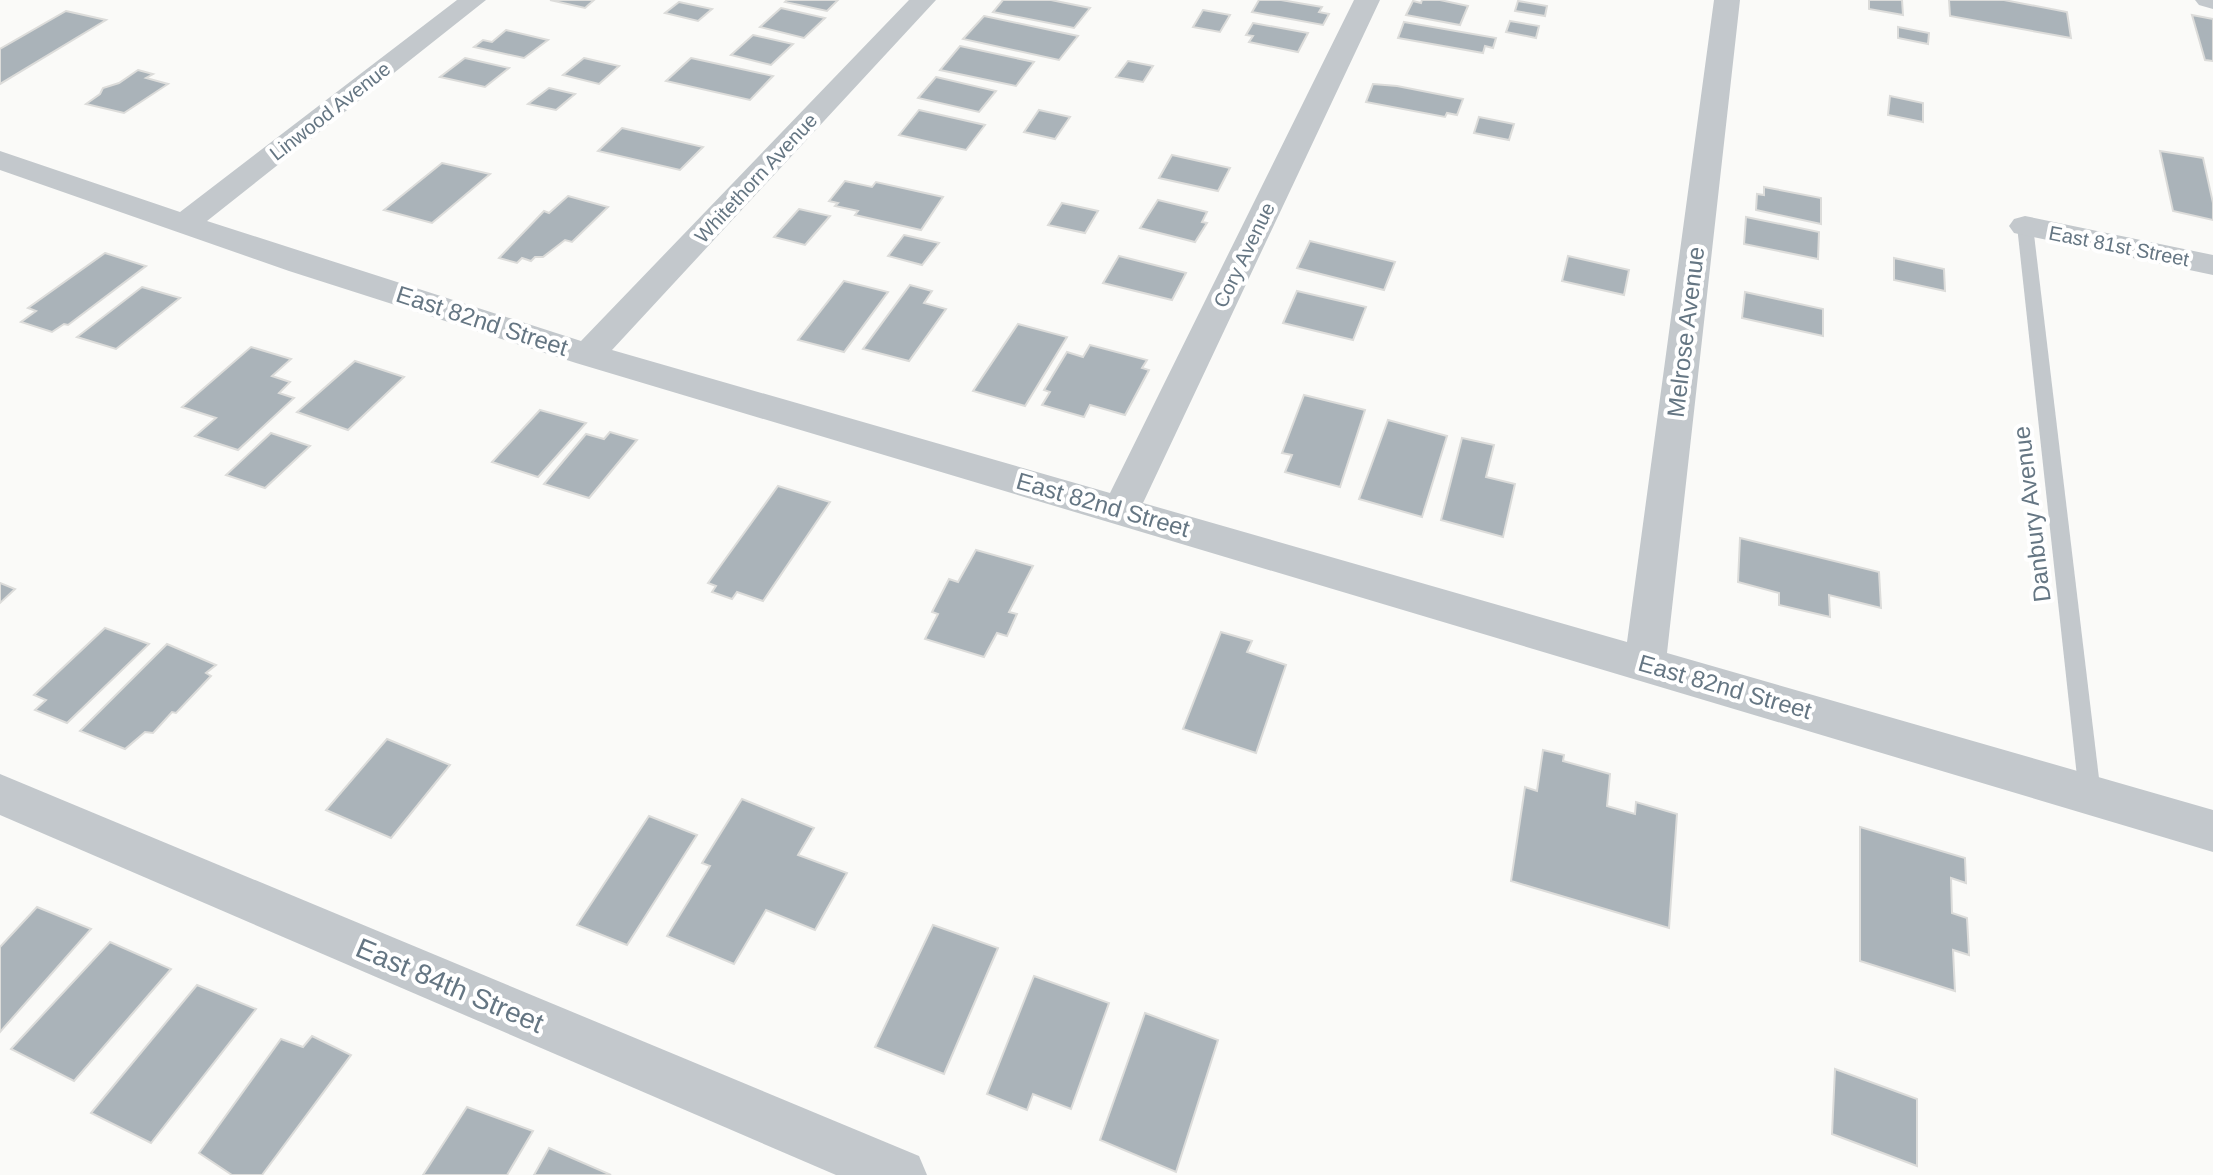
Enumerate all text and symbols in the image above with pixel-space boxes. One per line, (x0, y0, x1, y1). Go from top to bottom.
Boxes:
street label: Linwood Avenue (266, 57, 394, 165)
street label: Whitethorn Avenue (690, 109, 822, 247)
street label: Cory Avenue (1209, 199, 1279, 311)
street label: East 81st Street (2047, 222, 2191, 270)
street label: Melrose Avenue (1662, 245, 1709, 419)
street label: East 82nd Street (393, 280, 572, 361)
street label: Danbury Avenue (2007, 425, 2056, 604)
street label: East 82nd Street (1013, 467, 1193, 542)
street label: East 82nd Street (1635, 649, 1815, 724)
street label: East 84th Street (351, 932, 548, 1039)

